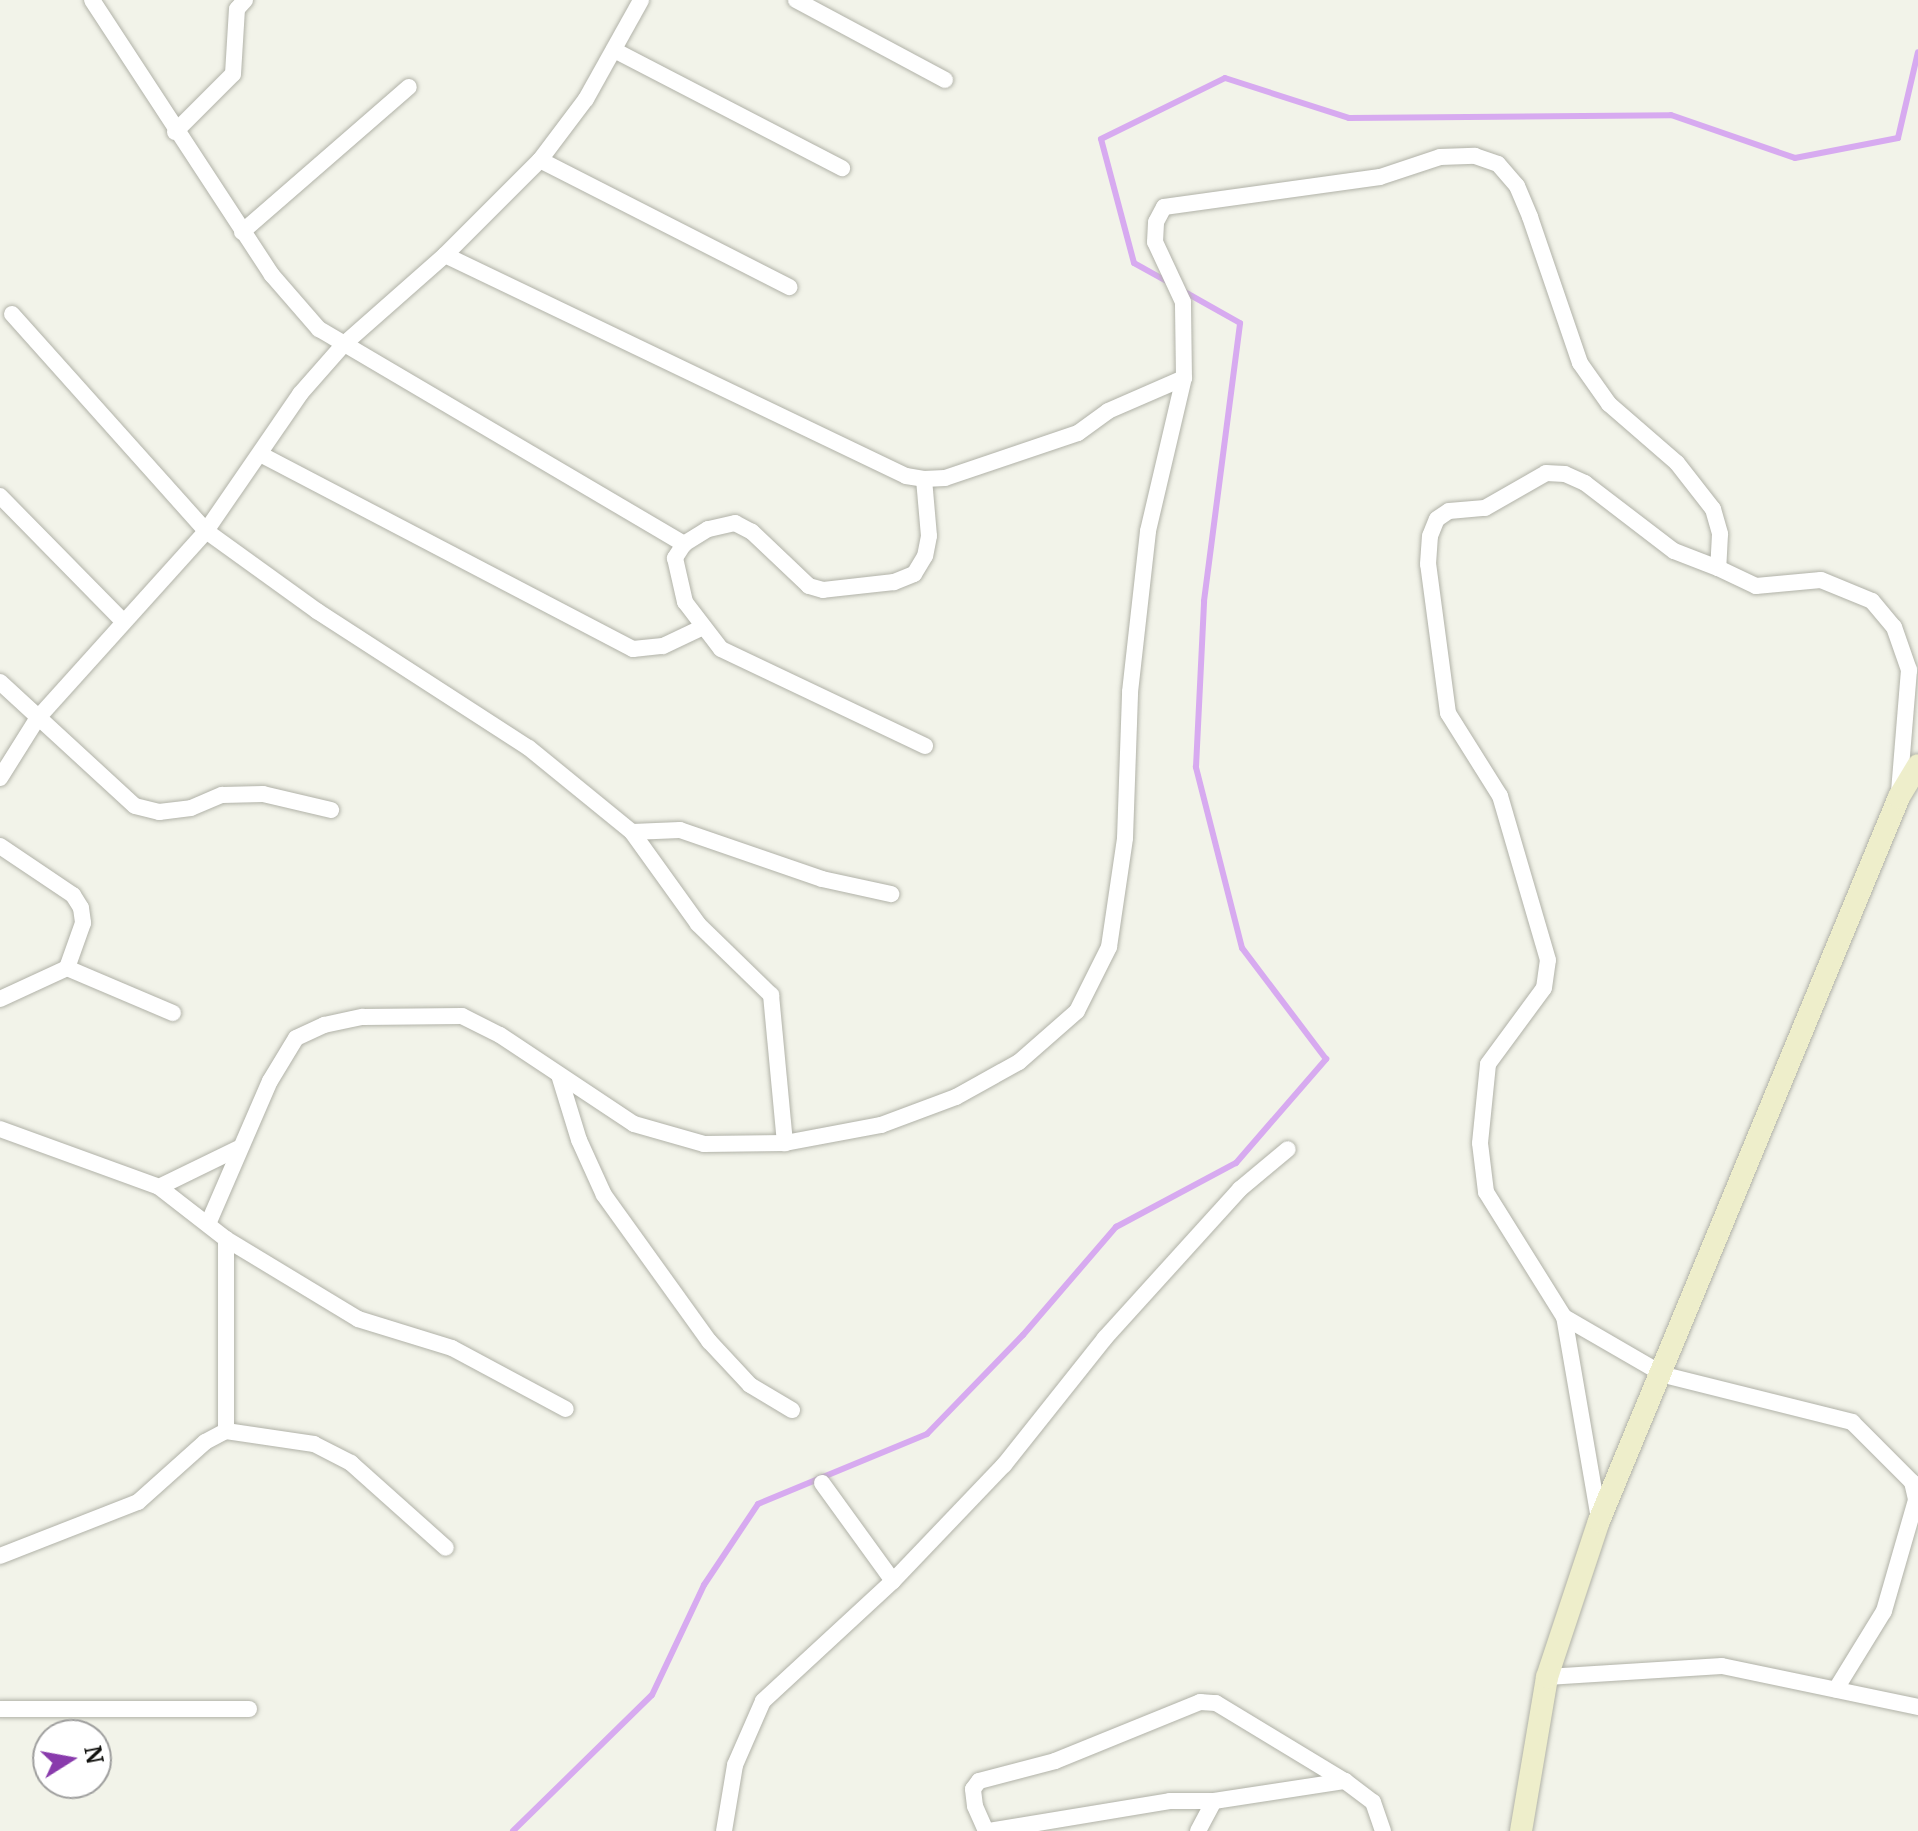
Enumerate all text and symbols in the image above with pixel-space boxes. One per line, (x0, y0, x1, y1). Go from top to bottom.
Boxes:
north arrow (32, 1719, 112, 1799)
text: N (78, 1744, 109, 1766)

